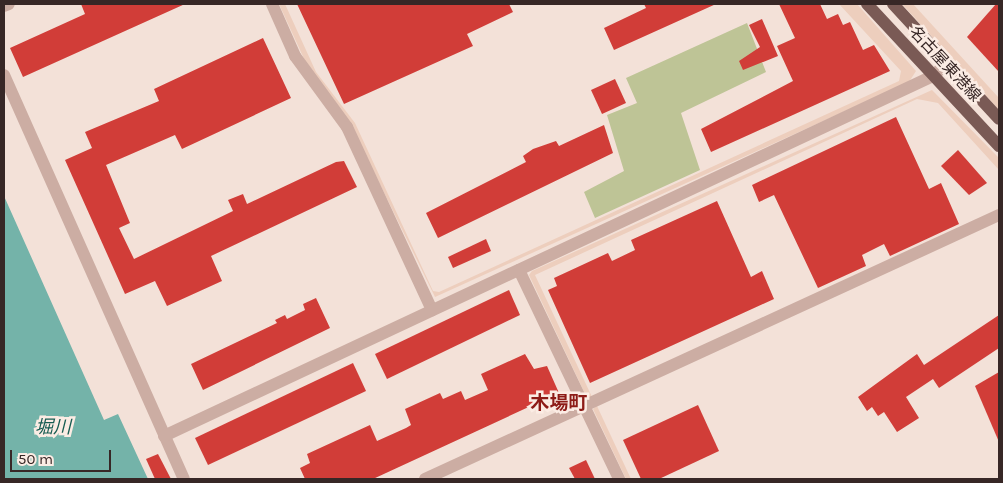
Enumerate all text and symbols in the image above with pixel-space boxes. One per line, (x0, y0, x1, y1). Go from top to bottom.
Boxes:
street label: 名古屋東港線 (905, 22, 985, 106)
district label: 木場町 (531, 393, 587, 415)
water label: 堀川 (35, 416, 71, 438)
scale bar (12, 440, 114, 472)
text: 50 m (18, 450, 53, 468)

